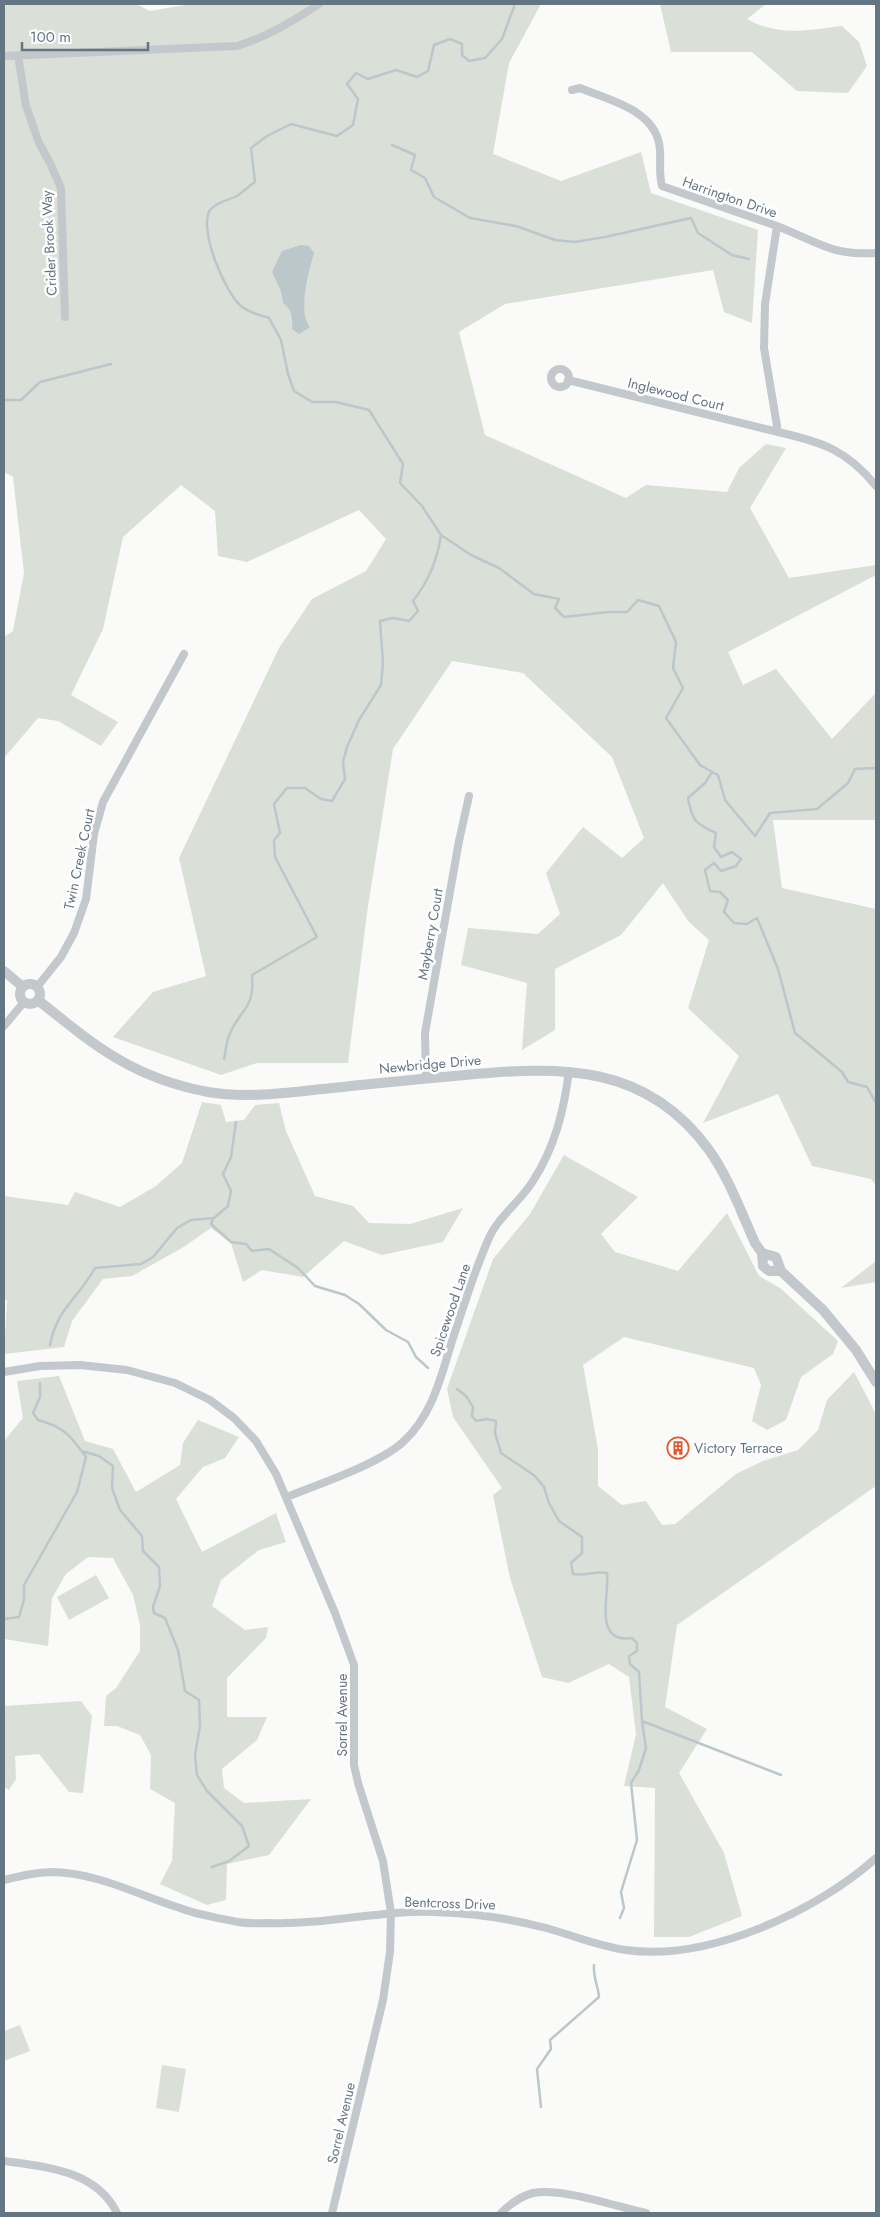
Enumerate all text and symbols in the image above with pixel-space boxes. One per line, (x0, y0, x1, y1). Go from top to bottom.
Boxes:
scale bar (22, 20, 149, 52)
text: 100 m (30, 26, 71, 48)
street label: Harrington Drive (680, 171, 780, 223)
street label: Crider Brook Way (36, 189, 62, 296)
street label: Inglewood Court (626, 372, 727, 416)
street label: Twin Creek Court (59, 806, 100, 911)
street label: Mayberry Court (412, 886, 448, 981)
street label: Newbridge Drive (378, 1050, 482, 1078)
street label: Spicewood Lane (425, 1261, 475, 1359)
building icon: Victory Terrace (666, 1436, 690, 1460)
place label: Victory Terrace (694, 1438, 783, 1458)
street label: Sorrel Avenue (332, 1674, 352, 1756)
street label: Bentcross Drive (404, 1891, 496, 1915)
street label: Sorrel Avenue (322, 2080, 360, 2166)

